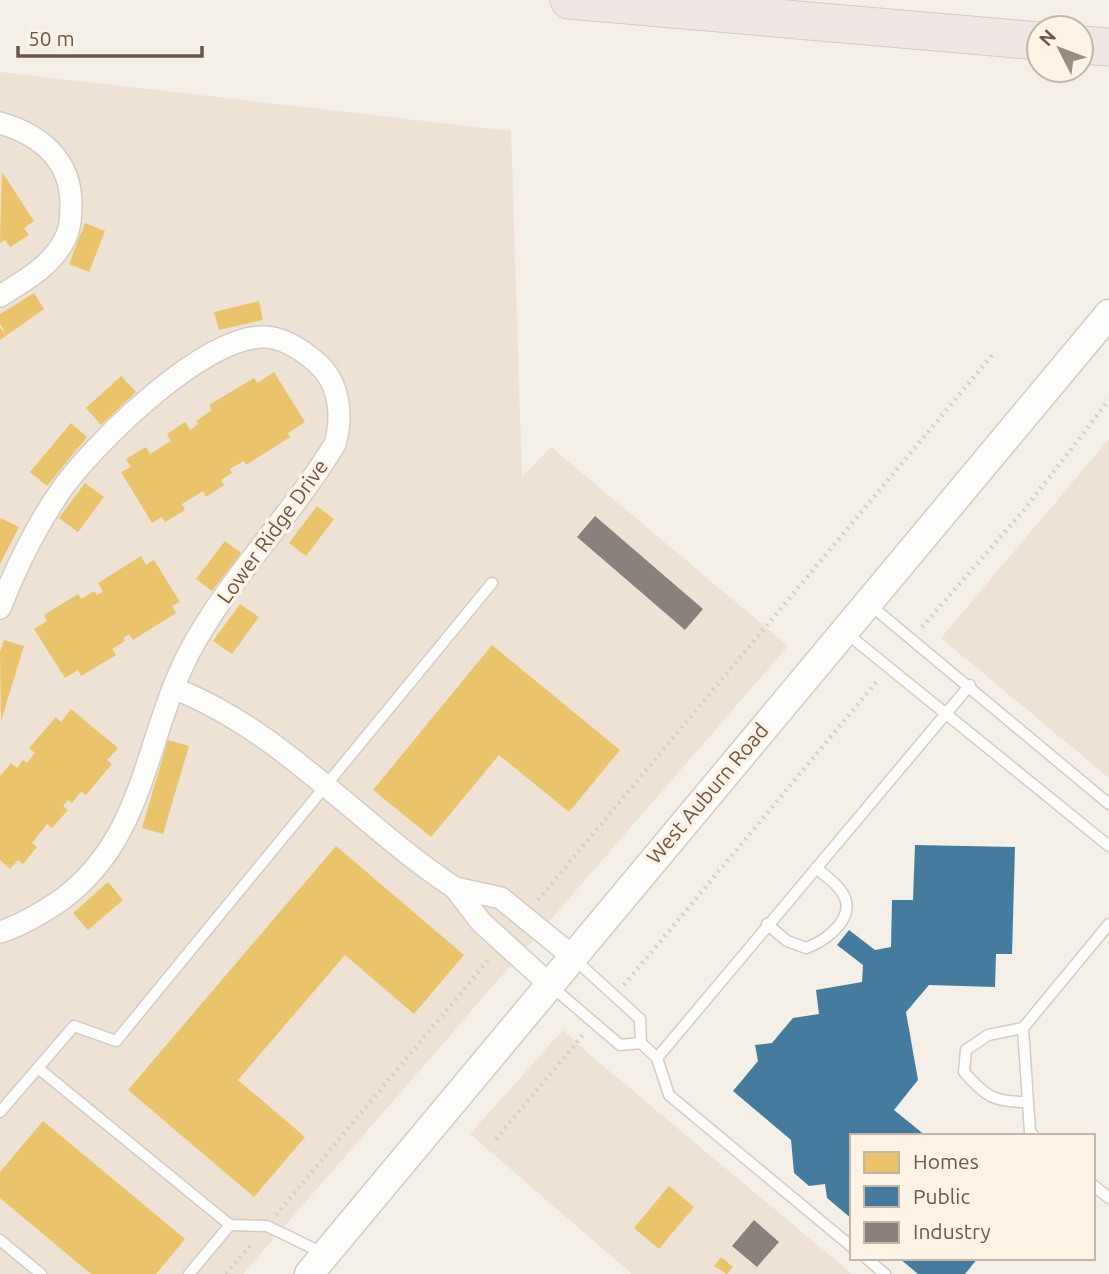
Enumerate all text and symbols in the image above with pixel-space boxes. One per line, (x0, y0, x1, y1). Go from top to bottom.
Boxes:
scale bar (18, 14, 201, 58)
north arrow (1025, 14, 1095, 84)
text: N (1034, 25, 1060, 50)
text: 50 m (28, 26, 75, 50)
street label: Lower Ridge Drive (212, 454, 332, 608)
street label: West Auburn Road (641, 718, 773, 868)
legend (850, 1134, 1095, 1260)
text: Homes (913, 1149, 979, 1173)
text: Public (913, 1184, 970, 1208)
text: Industry (913, 1219, 991, 1243)

